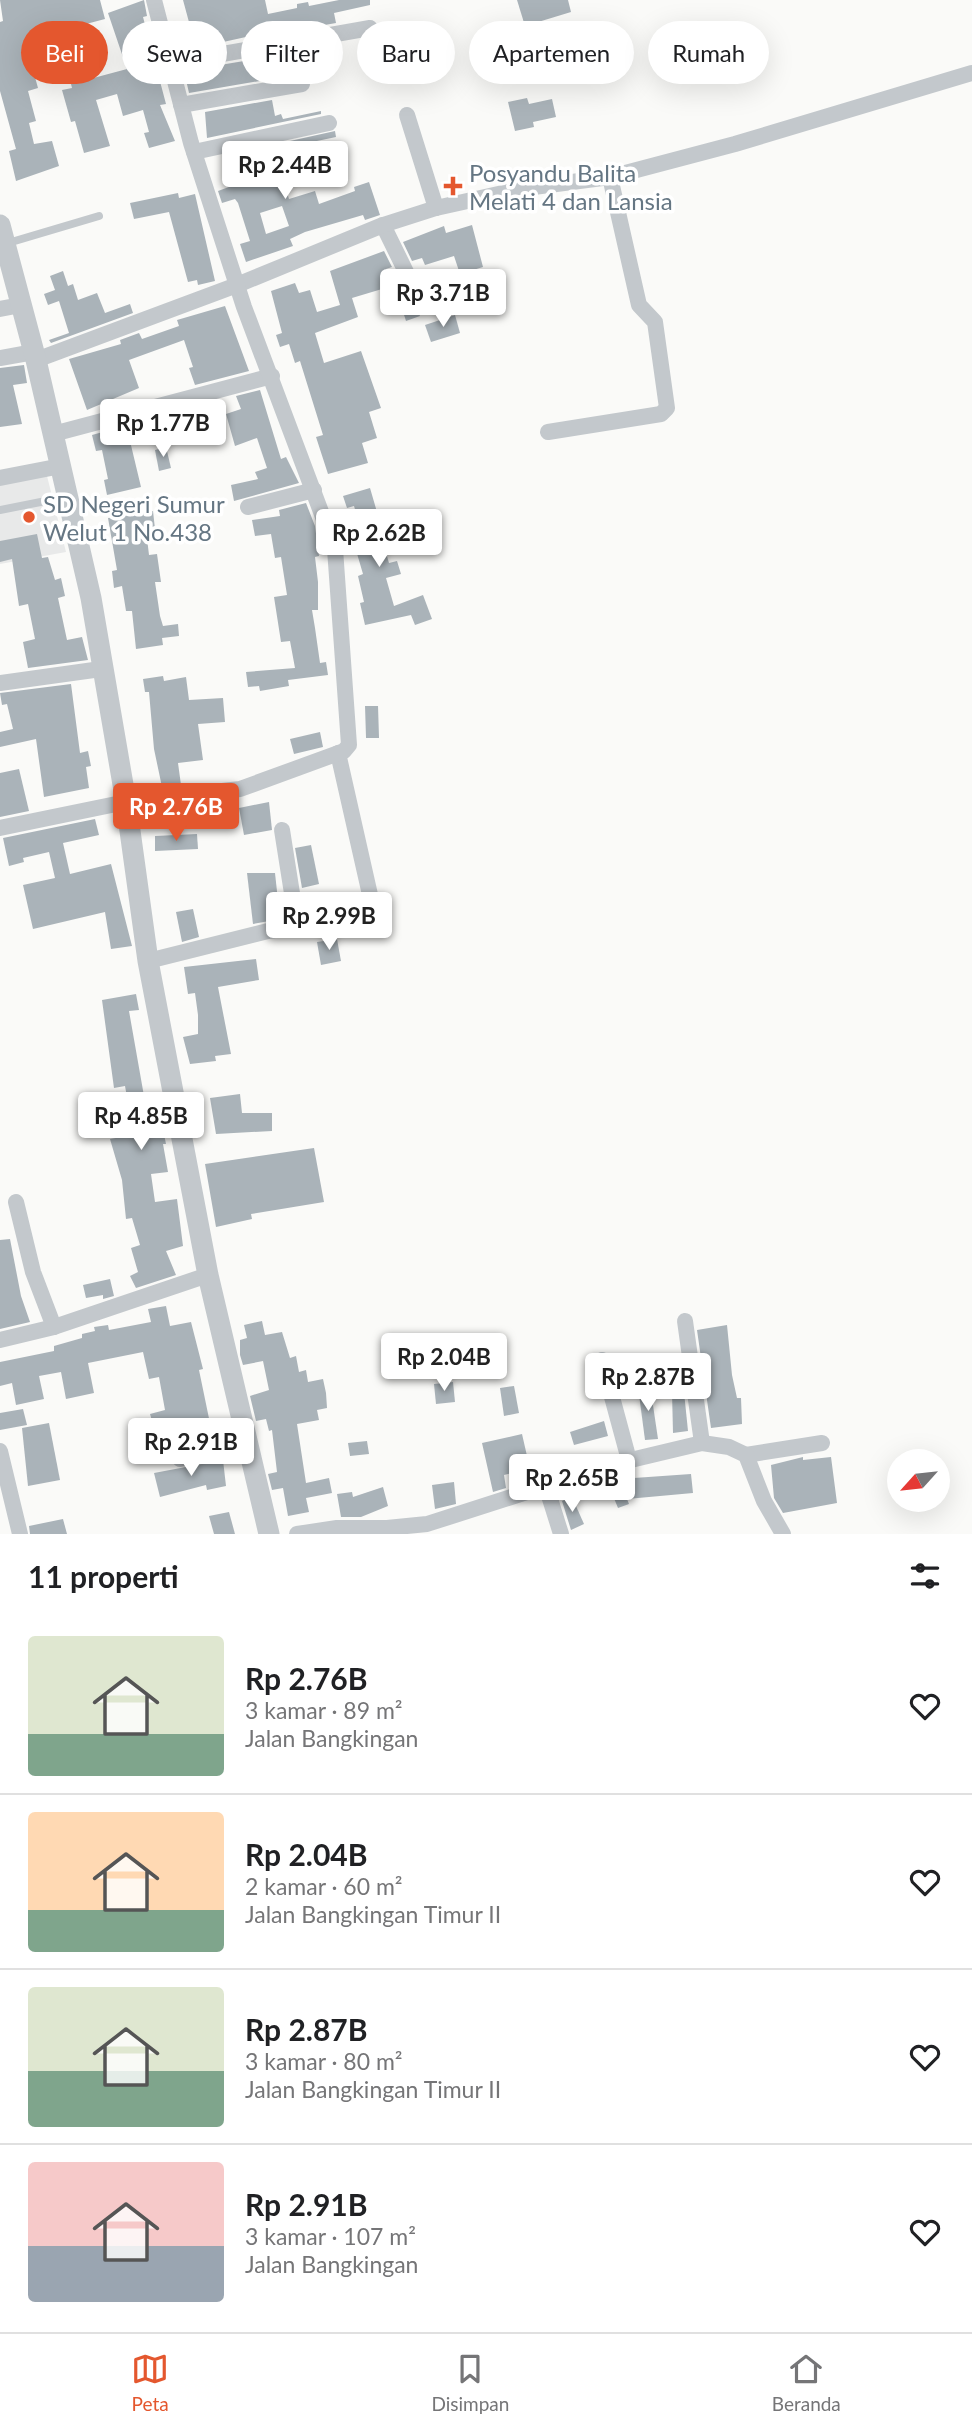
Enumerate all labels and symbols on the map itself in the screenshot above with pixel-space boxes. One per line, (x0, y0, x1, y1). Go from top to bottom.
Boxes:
pin: Rp 2.44B (213, 142, 357, 201)
place label: Posyandu Balita Melati 4 dan Lansia (469, 158, 673, 215)
marker: Posyandu Balita Melati 4 dan Lansia (443, 176, 463, 196)
pin: Rp 3.71B (371, 270, 515, 329)
pin: Rp 1.77B (91, 400, 235, 459)
place label: SD Negeri Sumur Welut 1 No.438 (43, 489, 225, 546)
marker: SD Negeri Sumur Welut 1 No.438 (21, 509, 37, 525)
pin: Rp 2.62B (307, 510, 451, 569)
pin: Rp 2.76B (104, 784, 248, 843)
pin: Rp 2.99B (257, 892, 401, 952)
pin: Rp 4.85B (69, 1092, 213, 1152)
pin: Rp 2.04B (372, 1334, 516, 1393)
pin: Rp 2.87B (576, 1354, 720, 1413)
pin: Rp 2.91B (119, 1418, 263, 1478)
north arrow (887, 1449, 950, 1512)
pin: Rp 2.65B (500, 1454, 644, 1514)

